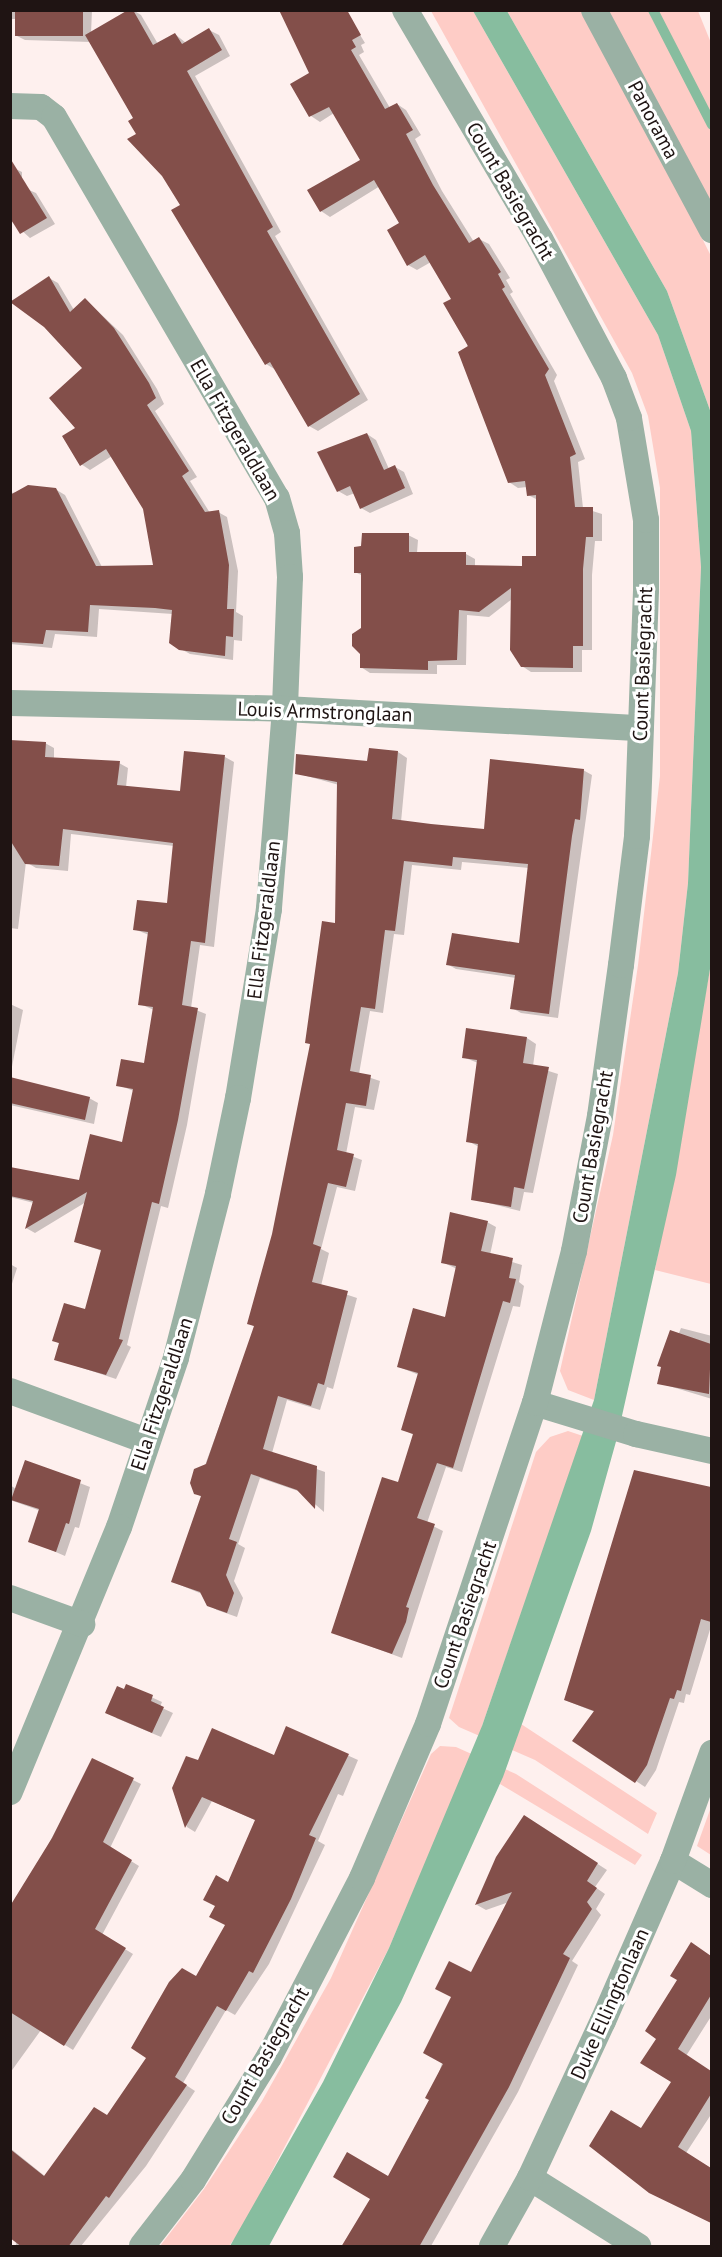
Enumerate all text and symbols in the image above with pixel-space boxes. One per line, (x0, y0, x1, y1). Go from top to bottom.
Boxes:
street label: Panorama (622, 77, 684, 163)
street label: Count Basiegracht (461, 118, 559, 264)
street label: Ella Fitzgeraldlaan (185, 355, 285, 505)
street label: Count Basiegracht (628, 586, 658, 742)
street label: Louis Armstronglaan (237, 697, 413, 727)
street label: Ella Fitzgeraldlaan (242, 839, 286, 1001)
street label: Count Basiegracht (568, 1069, 618, 1225)
street label: Ella Fitzgeraldlaan (126, 1314, 198, 1474)
street label: Count Basiegracht (428, 1538, 502, 1692)
street label: Duke Ellingtonlaan (566, 1925, 654, 2083)
street label: Count Basiegracht (216, 1983, 314, 2129)

